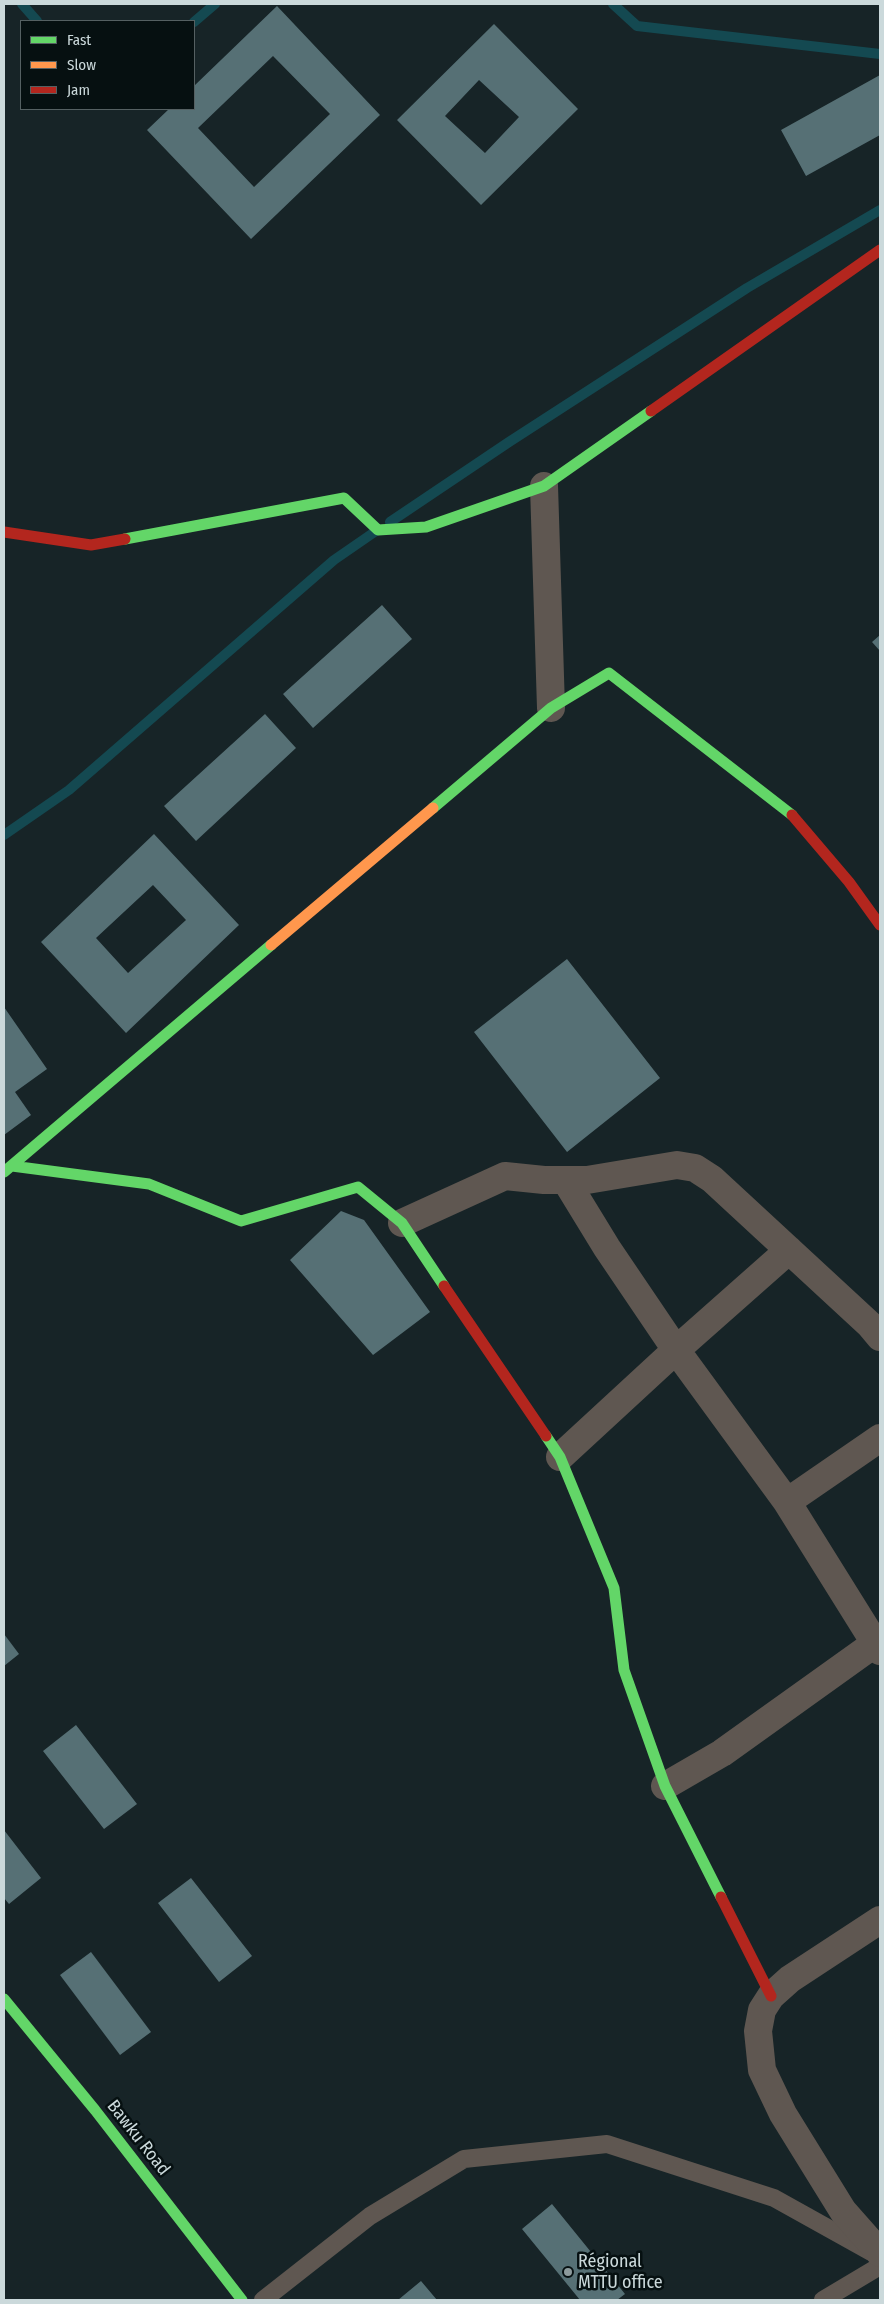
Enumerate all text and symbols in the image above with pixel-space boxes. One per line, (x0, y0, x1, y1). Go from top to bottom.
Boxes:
legend (20, 20, 195, 110)
text: Fast (67, 31, 91, 49)
text: Slow (67, 56, 96, 74)
text: Jam (67, 81, 90, 99)
street label: Bawku Road (102, 2096, 174, 2180)
place label: Régional MTTU office (578, 2251, 663, 2294)
marker: Régional MTTU office (562, 2266, 574, 2278)

